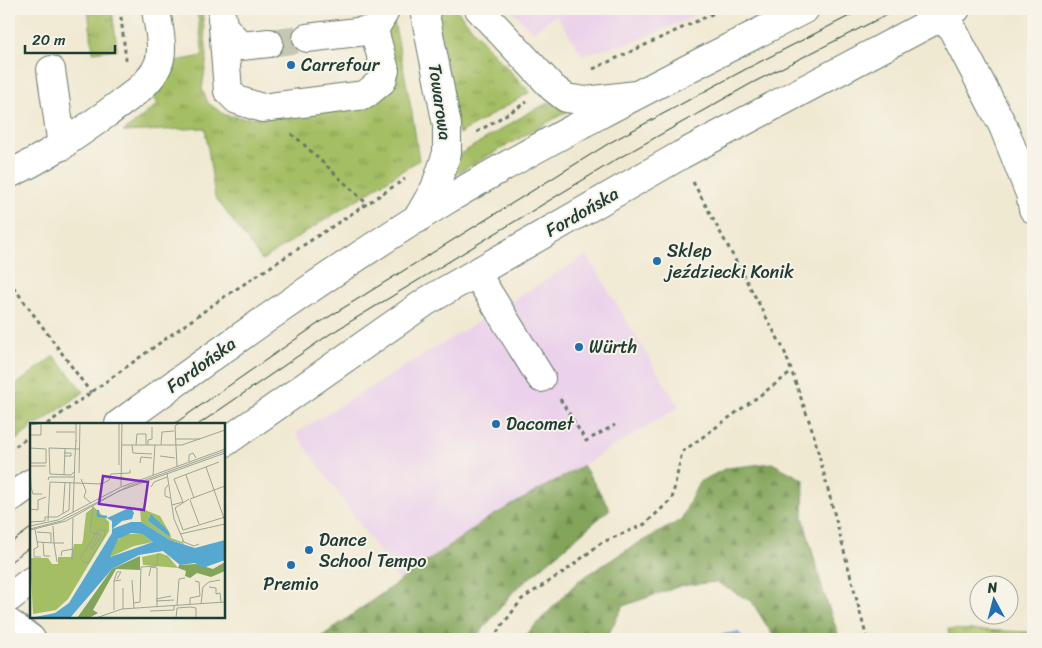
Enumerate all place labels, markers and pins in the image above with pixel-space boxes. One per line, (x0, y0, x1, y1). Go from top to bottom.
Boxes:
place label: Carrefour (301, 49, 381, 81)
marker: Carrefour (285, 59, 297, 71)
place label: Sklep jeździecki Konik (663, 235, 794, 288)
marker: Sklep jeździecki Konik (651, 255, 663, 267)
place label: Würth (589, 331, 637, 363)
marker: Würth (573, 341, 585, 353)
place label: Dacomet (506, 408, 574, 440)
marker: Dacomet (490, 418, 502, 430)
place label: Dance School Tempo (319, 524, 426, 577)
marker: Dance School Tempo (303, 544, 315, 556)
marker: Premio (285, 559, 297, 571)
place label: Premio (263, 568, 319, 600)

